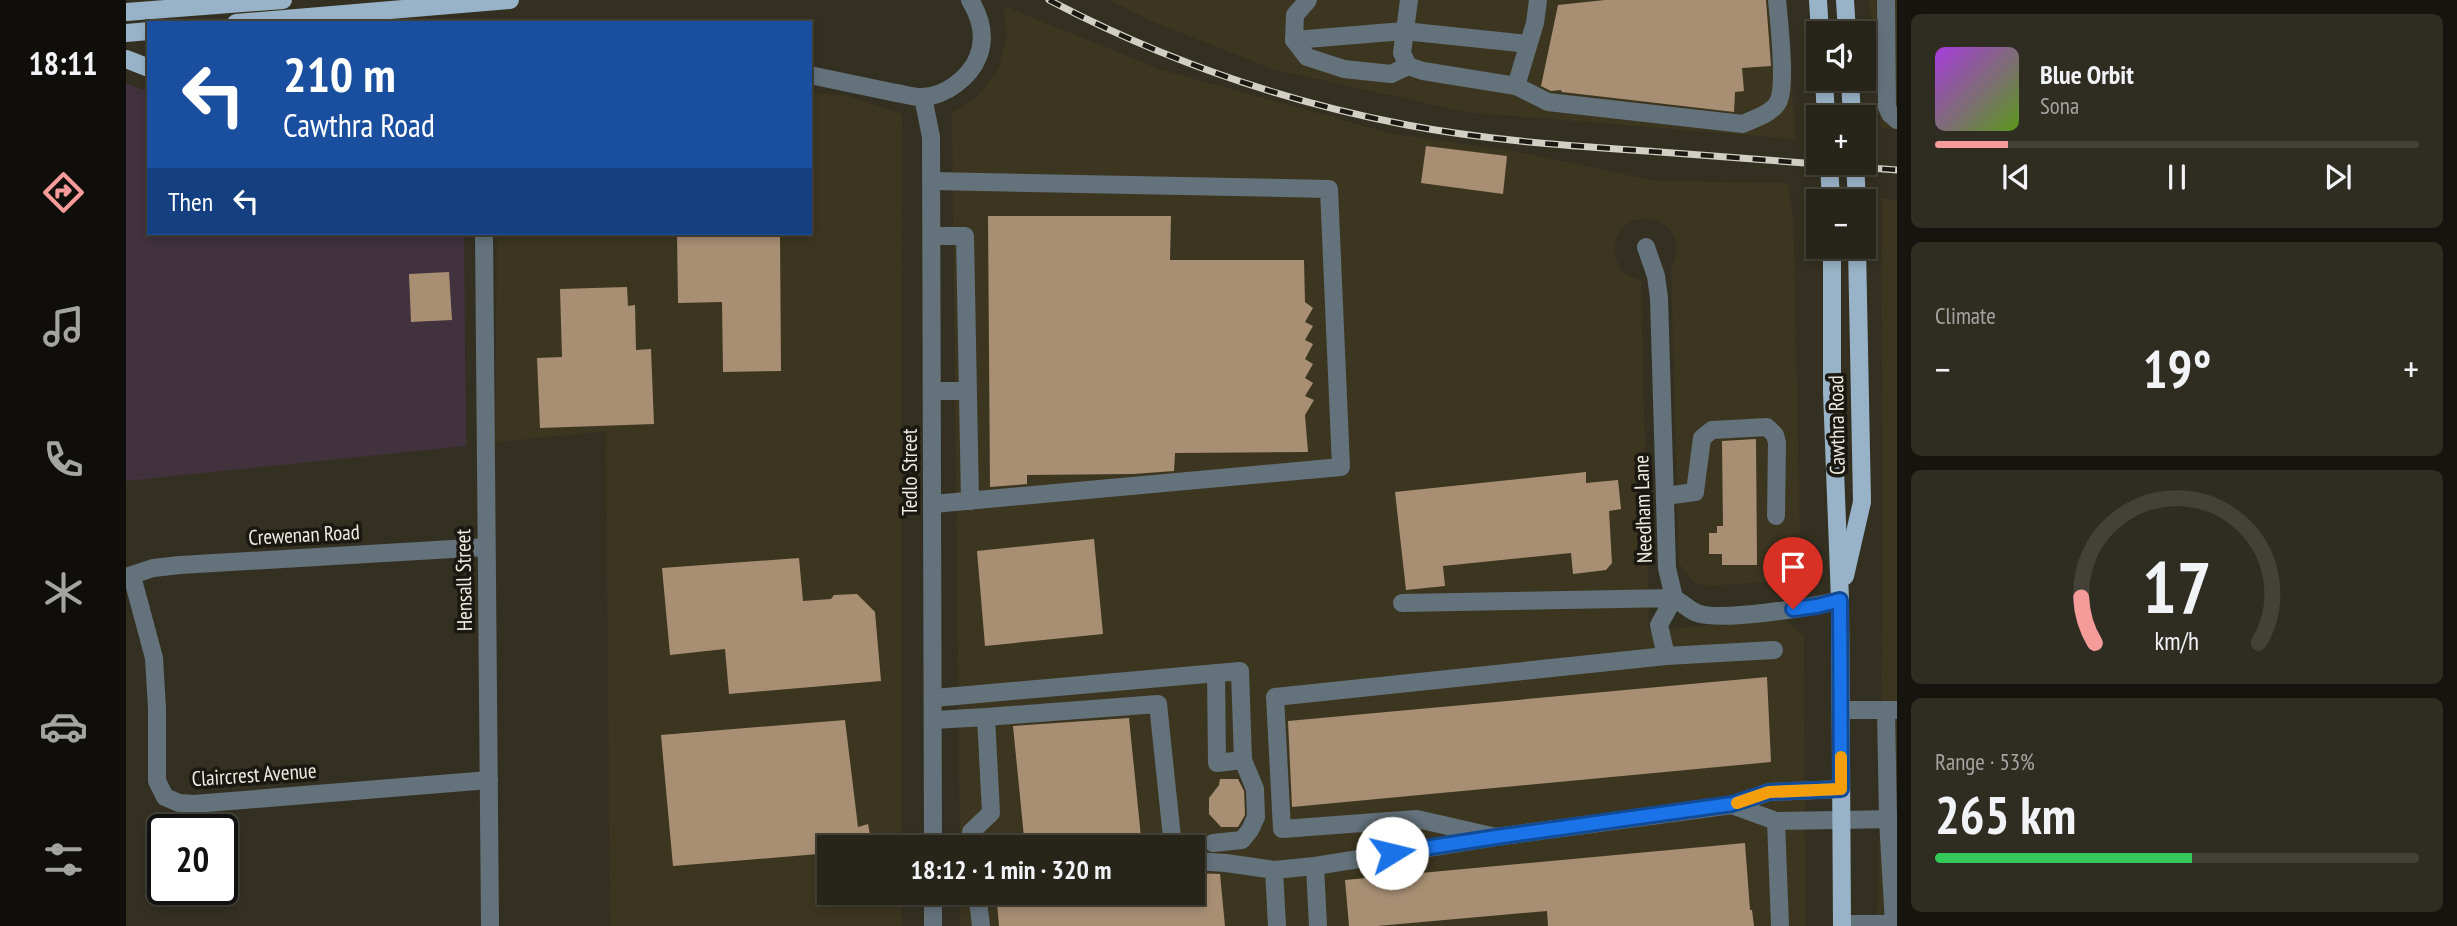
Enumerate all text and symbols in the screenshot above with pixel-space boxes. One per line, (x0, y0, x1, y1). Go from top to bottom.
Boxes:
map controls (1806, 21, 1876, 259)
button: sound (1806, 21, 1876, 91)
text: 18:11 (28, 42, 98, 84)
text: 210 m (283, 42, 396, 106)
icon: left (168, 49, 259, 140)
text: Blue Orbit (2040, 58, 2134, 91)
text: Sona (2040, 91, 2079, 120)
text: Cawthra Road (283, 104, 435, 146)
button: + (1806, 105, 1876, 175)
icon: previous (1997, 158, 2035, 196)
icon: pause (2158, 158, 2196, 196)
icon: next (2319, 158, 2357, 196)
icon: directions (39, 168, 88, 217)
icon: left (227, 182, 265, 220)
text: Then (168, 185, 213, 218)
button: − (1806, 189, 1876, 259)
text: Climate (1935, 301, 1996, 330)
icon: music (39, 302, 88, 351)
text: 19° (2143, 335, 2211, 402)
text: − (1935, 344, 1951, 393)
text: + (2403, 344, 2419, 393)
street label: Cawthra Road (1822, 375, 1851, 475)
street label: Tedlo Street (896, 428, 923, 515)
icon: phone (39, 435, 88, 484)
street label: Needham Lane (1627, 455, 1658, 563)
street label: Crewenan Road (248, 518, 360, 551)
street label: Hensall Street (449, 528, 478, 631)
pin (1763, 537, 1823, 609)
text: 17 (2142, 539, 2212, 633)
icon: arrive (1774, 548, 1812, 586)
icon: climate (39, 568, 88, 617)
text: km/h (2155, 625, 2199, 657)
icon: car (39, 702, 88, 751)
text: Range · 53% (1935, 747, 2035, 776)
street label: Claircrest Avenue (191, 757, 317, 792)
text: 265 km (1935, 781, 2076, 848)
speed limit sign: 20 (147, 814, 238, 905)
position arrow (1355, 816, 1429, 890)
icon: filters (39, 835, 88, 884)
text: 18:12 · 1 min · 320 m (911, 853, 1111, 886)

